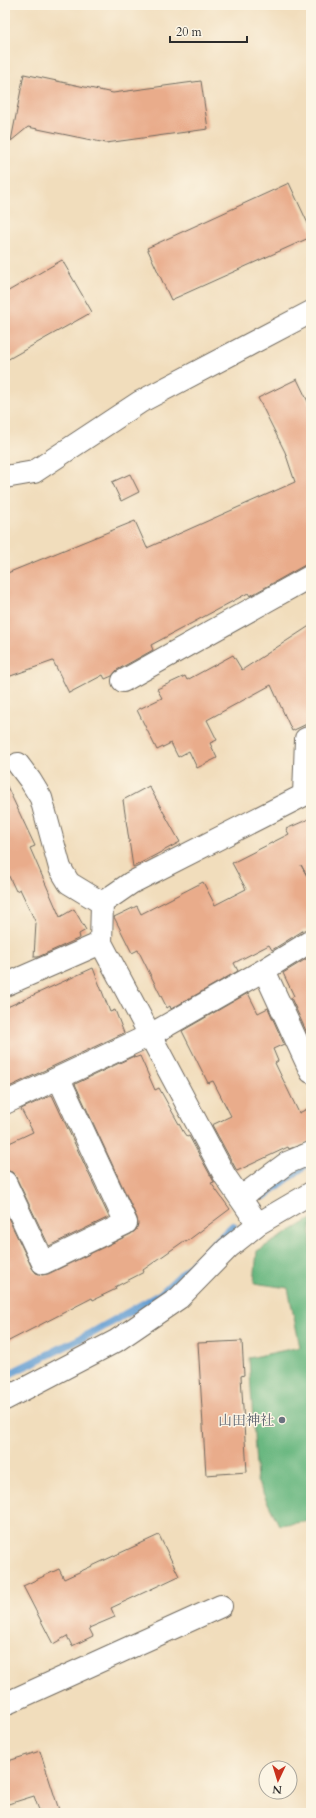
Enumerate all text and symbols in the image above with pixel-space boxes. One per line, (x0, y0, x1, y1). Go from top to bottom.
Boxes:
scale bar (170, 18, 247, 44)
text: 20 m (176, 24, 203, 40)
place label: 山田神社 (218, 1411, 274, 1430)
marker: 山田神社 (277, 1415, 287, 1425)
north arrow (258, 1760, 298, 1800)
text: N (272, 1782, 283, 1797)

